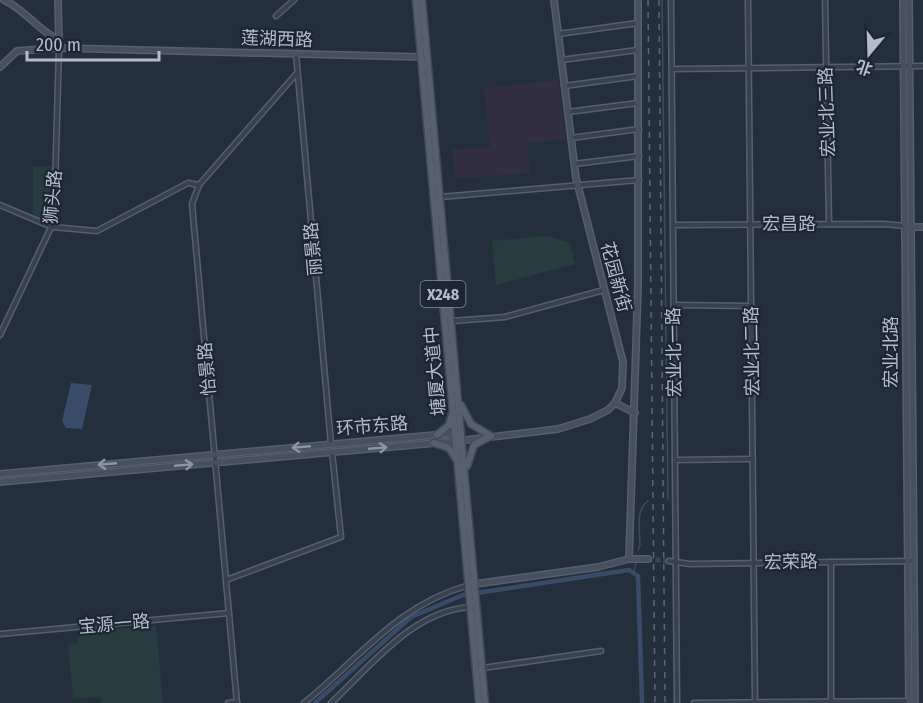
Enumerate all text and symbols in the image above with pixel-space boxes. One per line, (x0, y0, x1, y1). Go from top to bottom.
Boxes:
scale bar (27, 24, 159, 62)
north arrow (839, 24, 899, 84)
street label: 莲湖西路 (241, 27, 313, 51)
text: 200 m (36, 34, 81, 56)
text: 北 (854, 56, 875, 79)
street label: 宏业北三路 (814, 67, 840, 157)
street label: 狮头路 (40, 169, 66, 225)
street label: 宏昌路 (762, 213, 816, 235)
street label: 丽景路 (300, 221, 326, 277)
street label: 花园新街 (596, 239, 636, 315)
road number: X248 (420, 281, 466, 307)
street label: 宏业北二路 (740, 306, 764, 396)
street label: 宏业北一路 (662, 307, 686, 397)
street label: 宏业北路 (880, 316, 902, 388)
street label: 塘厦大道中 (420, 325, 450, 417)
street label: 怡景路 (194, 341, 220, 397)
street label: 环市东路 (335, 412, 409, 440)
one-way arrow (292, 442, 312, 453)
one-way arrow (368, 442, 387, 453)
one-way arrow (98, 459, 118, 470)
one-way arrow (173, 460, 193, 471)
street label: 宏荣路 (764, 551, 818, 573)
street label: 宝源一路 (77, 610, 151, 638)

